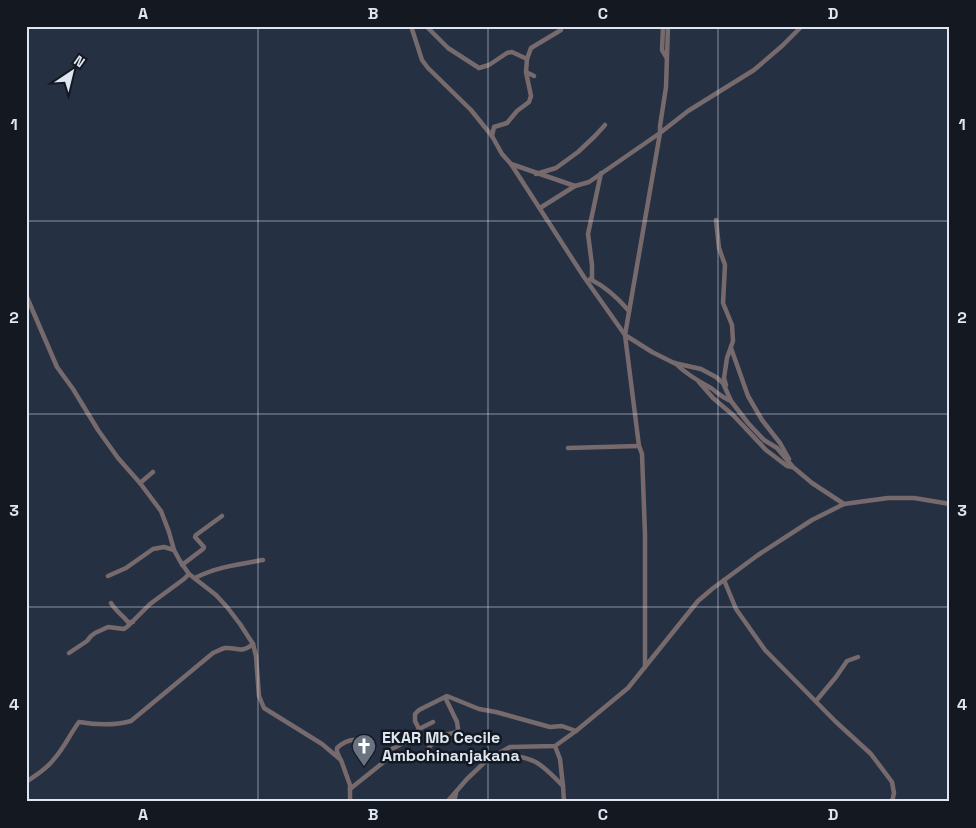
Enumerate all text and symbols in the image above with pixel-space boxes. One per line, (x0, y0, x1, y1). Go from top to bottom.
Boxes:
text: A (138, 3, 148, 24)
text: B (368, 3, 378, 24)
text: C (598, 3, 608, 24)
text: D (828, 3, 838, 24)
north arrow (48, 48, 98, 98)
text: N (70, 51, 88, 71)
text: 1 (10, 114, 18, 135)
text: 1 (958, 114, 966, 135)
text: 2 (9, 307, 19, 328)
text: 2 (957, 307, 967, 328)
text: 3 (9, 500, 19, 521)
text: 3 (957, 500, 967, 521)
text: 4 (9, 694, 19, 715)
text: 4 (957, 694, 967, 715)
place label: EKAR Mb Cecile Ambohinanjakana (382, 727, 520, 766)
church icon: EKAR Mb Cecile Ambohinanjakana (351, 733, 377, 767)
text: A (138, 804, 148, 825)
text: B (368, 804, 378, 825)
text: C (598, 804, 608, 825)
text: D (828, 804, 838, 825)

